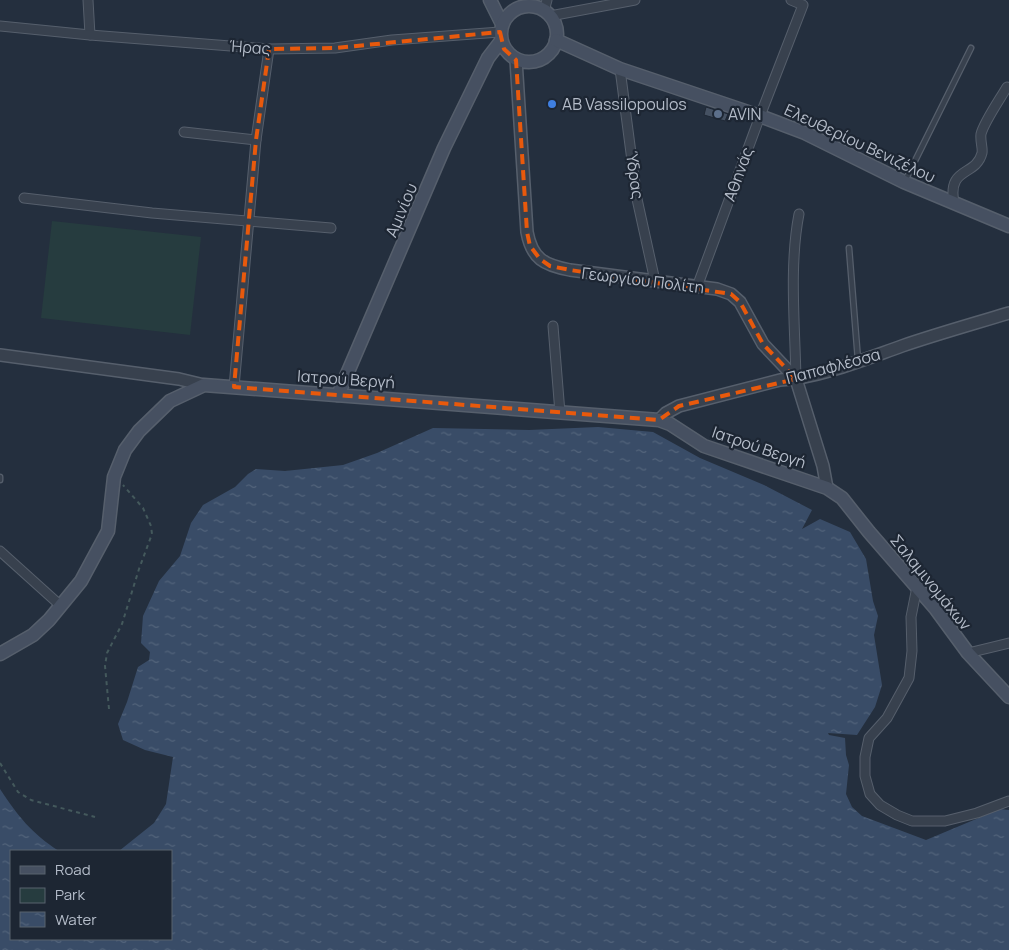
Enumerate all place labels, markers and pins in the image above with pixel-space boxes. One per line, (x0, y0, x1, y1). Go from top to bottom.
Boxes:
place label: AB Vassilopoulos (562, 93, 687, 115)
marker: AB Vassilopoulos (546, 98, 558, 110)
place label: AVIN (728, 103, 761, 125)
marker: AVIN (712, 108, 724, 120)

